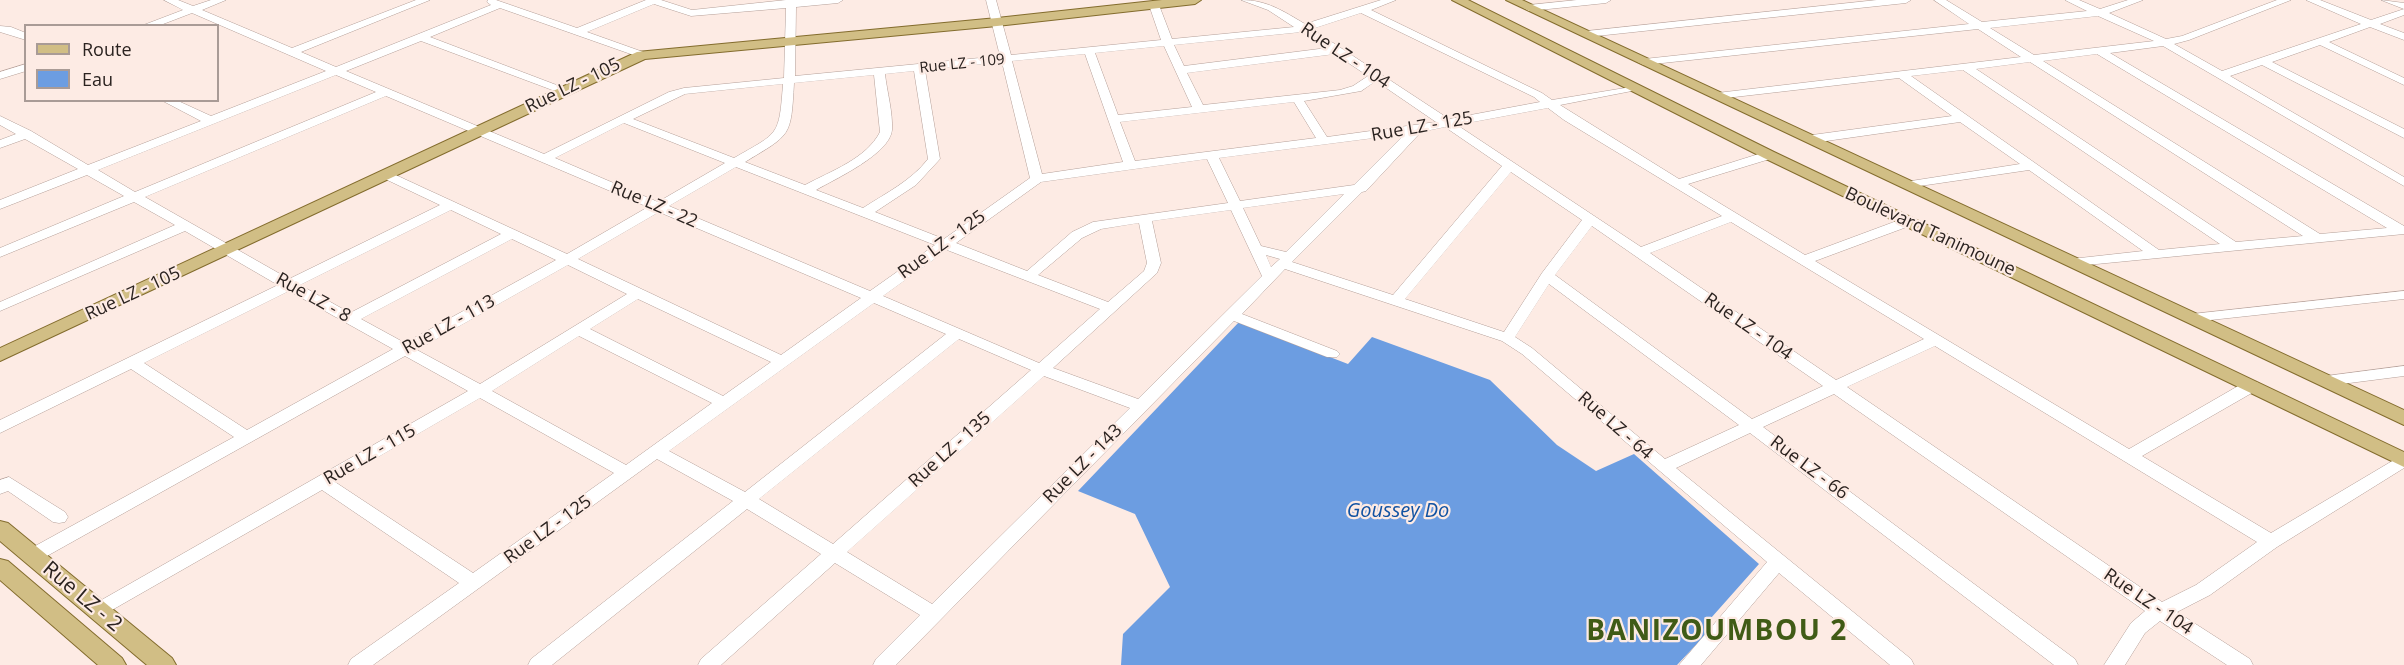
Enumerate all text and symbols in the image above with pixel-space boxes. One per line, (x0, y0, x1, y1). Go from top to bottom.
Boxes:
street label: Rue LZ - 104 (1296, 18, 1394, 94)
legend (24, 24, 219, 102)
text: Route (82, 37, 132, 61)
street label: Rue LZ - 109 (919, 51, 1005, 77)
street label: Rue LZ - 105 (522, 54, 624, 118)
text: Eau (82, 67, 113, 91)
street label: Rue LZ - 125 (1370, 107, 1474, 147)
street label: Rue LZ - 22 (607, 177, 701, 233)
street label: Boulevard Tanimoune (1841, 183, 2019, 281)
street label: Rue LZ - 125 (894, 206, 990, 284)
street label: Rue LZ - 105 (82, 263, 184, 325)
street label: Rue LZ - 8 (272, 269, 354, 327)
street label: Rue LZ - 104 (1700, 289, 1796, 365)
street label: Rue LZ - 113 (399, 291, 499, 359)
street label: Rue LZ - 64 (1573, 388, 1657, 464)
street label: Rue LZ - 135 (905, 408, 995, 492)
street label: Rue LZ - 115 (320, 420, 420, 490)
street label: Rue LZ - 143 (1039, 420, 1127, 508)
street label: Rue LZ - 66 (1766, 432, 1852, 504)
street label: Rue LZ - 125 (500, 491, 596, 569)
water label: Goussey Do (1347, 499, 1449, 523)
street label: Rue LZ - 2 (37, 557, 127, 637)
street label: Rue LZ - 104 (2099, 564, 2197, 640)
district label: BANIZOUMBOU 2 (1586, 615, 1848, 649)

